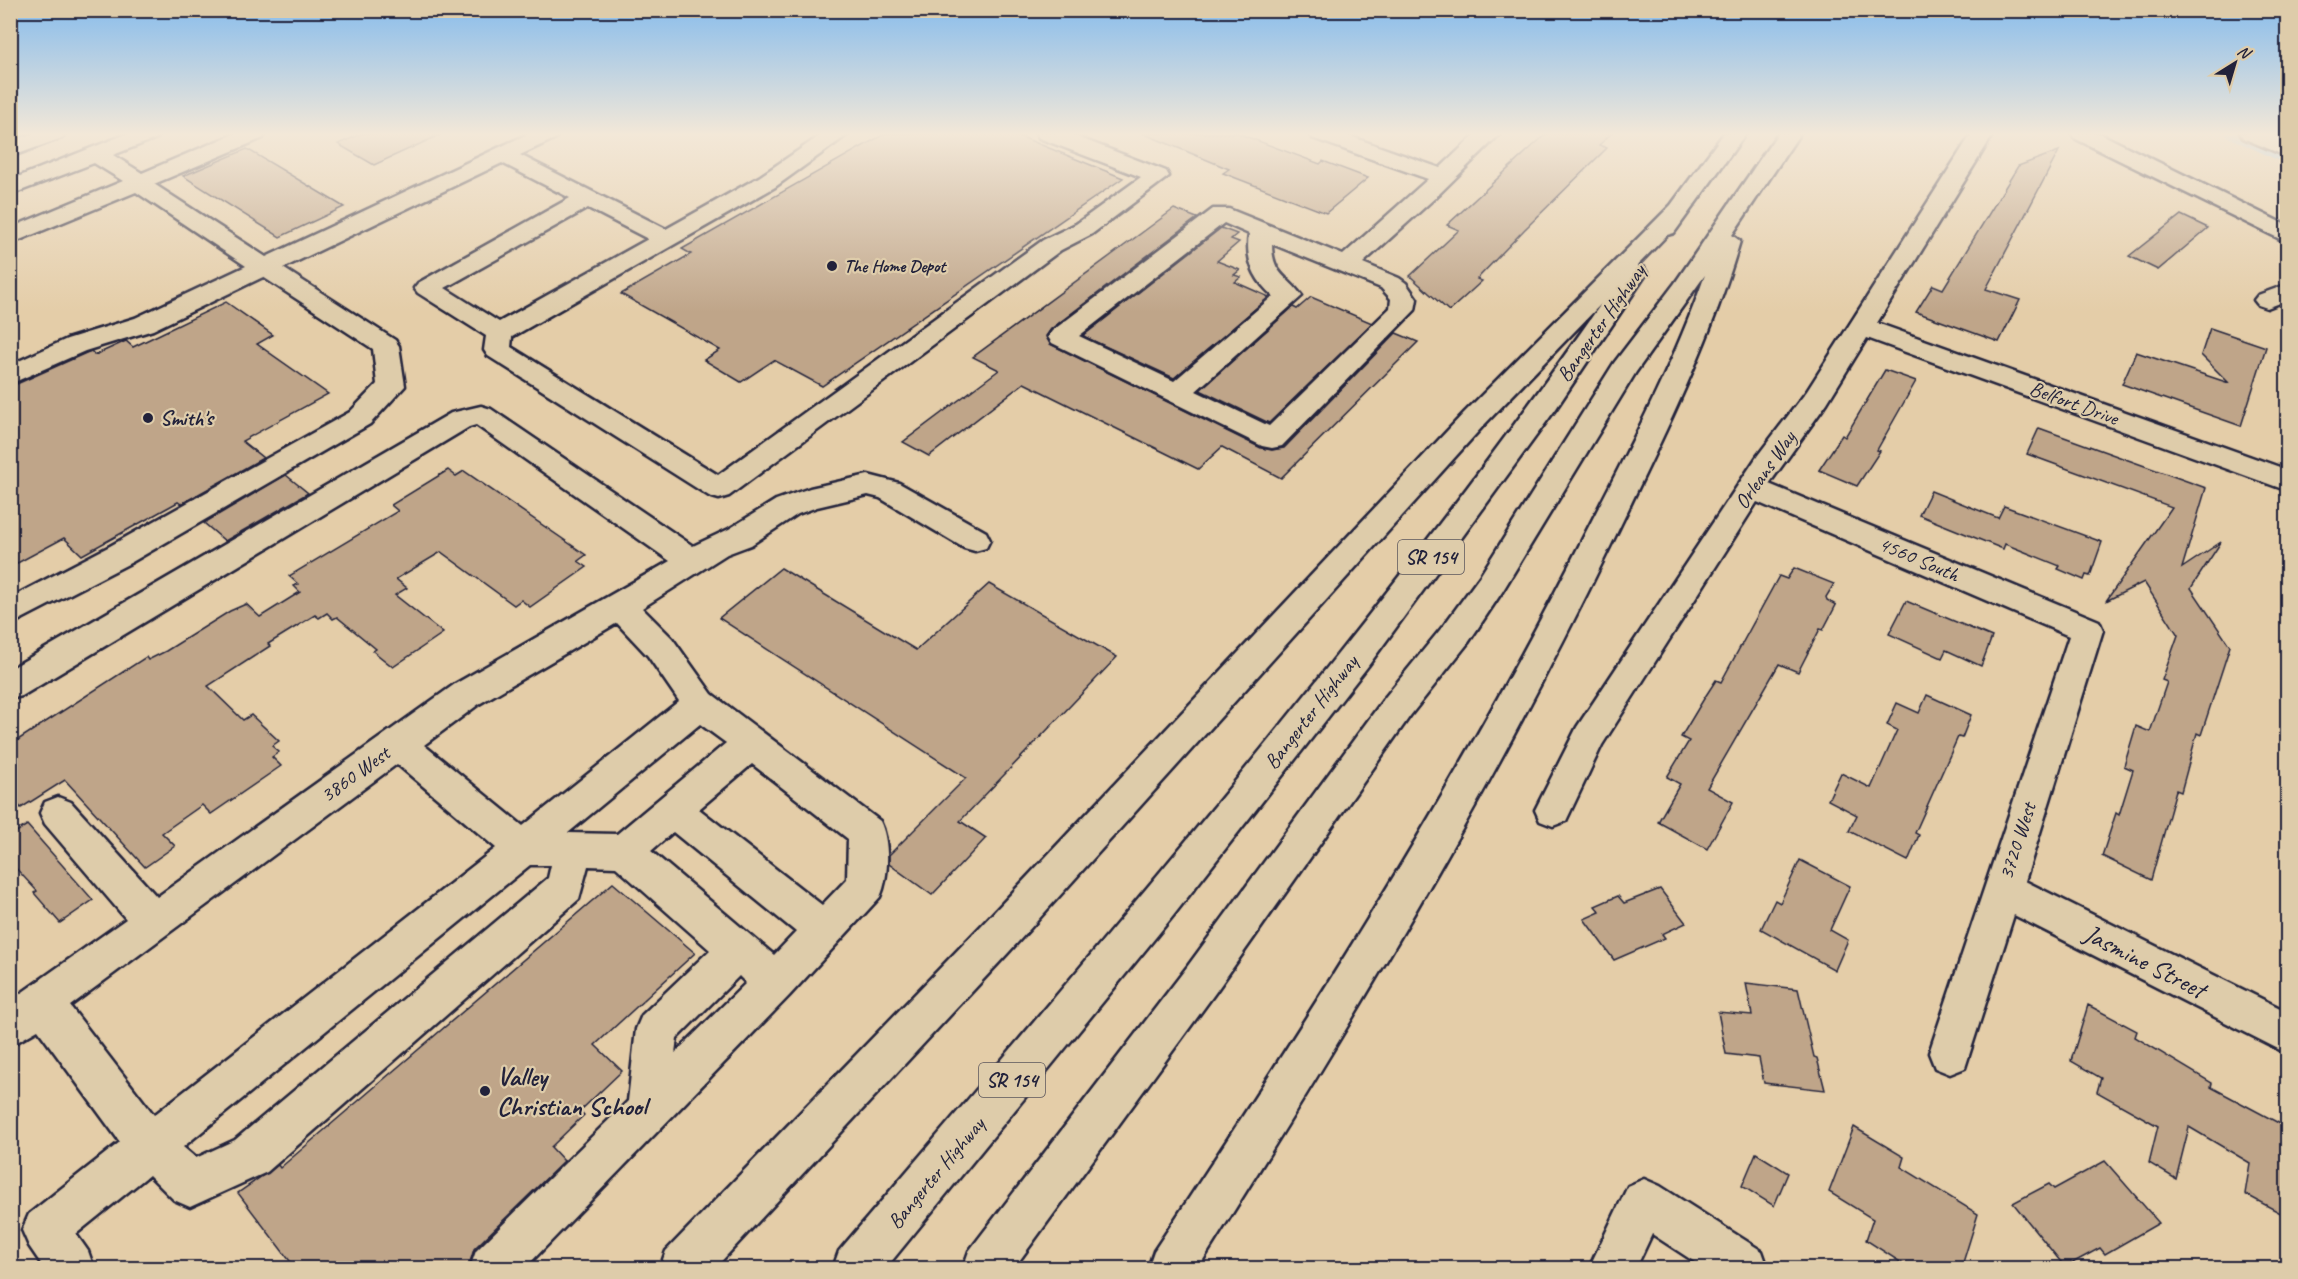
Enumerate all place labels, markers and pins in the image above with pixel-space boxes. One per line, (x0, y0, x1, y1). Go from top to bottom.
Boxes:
place label: The Home Depot (844, 255, 948, 277)
marker: The Home Depot (825, 259, 839, 273)
place label: Smith's (160, 405, 216, 431)
marker: Smith's (141, 411, 155, 425)
place label: Valley Christian School (497, 1060, 651, 1123)
marker: Valley Christian School (478, 1084, 492, 1098)

